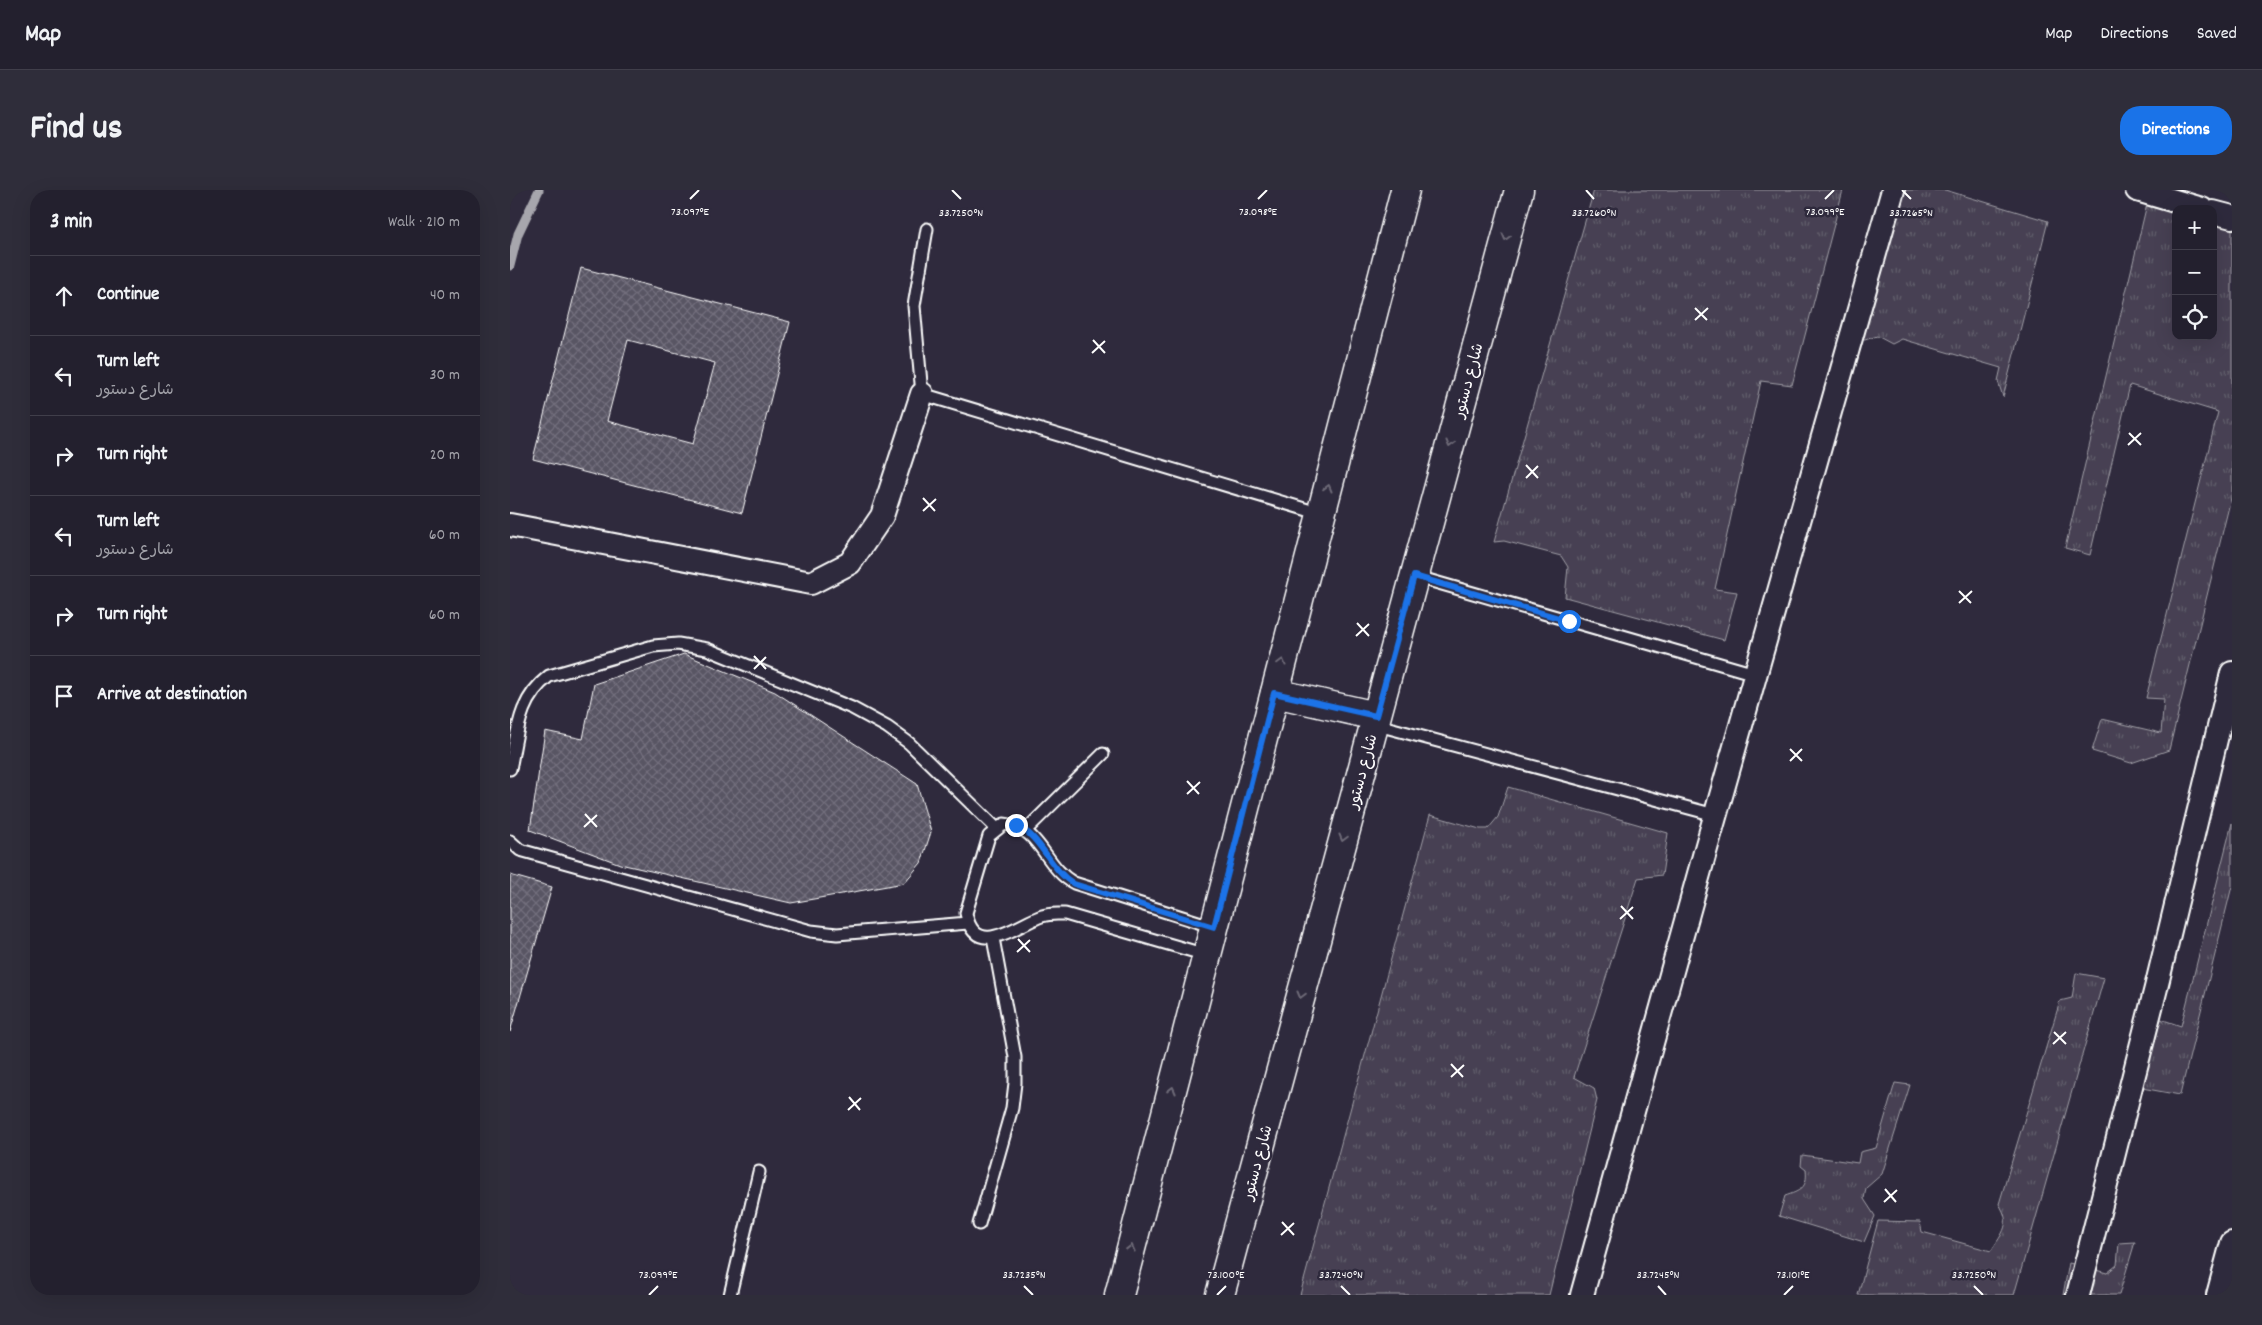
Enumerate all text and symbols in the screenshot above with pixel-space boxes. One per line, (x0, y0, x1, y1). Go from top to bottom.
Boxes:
text: Map (25, 18, 61, 52)
text: Map (2045, 22, 2072, 47)
text: Directions (2100, 22, 2169, 47)
text: Saved (2197, 22, 2237, 47)
text: Find us (30, 105, 122, 155)
button: Directions (2120, 106, 2232, 155)
text: 73.097°E (671, 204, 709, 221)
text: 73.098°E (1239, 204, 1278, 221)
text: 73.099°E (1806, 204, 1845, 221)
text: 33.7250°N (939, 205, 983, 222)
text: 33.7260°N (1572, 205, 1616, 222)
text: 33.7265°N (1889, 205, 1933, 222)
map controls (2172, 205, 2217, 340)
button: + (2172, 205, 2217, 250)
text: 3 min (50, 208, 92, 238)
text: Walk · 210 m (388, 211, 460, 234)
one-way arrow (1501, 233, 1512, 241)
button: − (2172, 250, 2217, 295)
icon: ahead (50, 282, 78, 310)
text: Continue (97, 282, 159, 309)
text: 40 m (430, 284, 460, 307)
button: locate (2172, 295, 2217, 340)
street label: شارع دستور (1448, 341, 1490, 423)
text: Turn left (97, 349, 160, 376)
icon: left (50, 362, 78, 390)
text: 30 m (430, 364, 460, 387)
text: شارع دستور (97, 379, 174, 402)
one-way arrow (1445, 440, 1455, 448)
icon: right (50, 442, 78, 470)
text: Turn right (97, 442, 168, 469)
text: 20 m (430, 444, 460, 467)
one-way arrow (1322, 484, 1332, 492)
text: Turn left (97, 509, 160, 536)
icon: left (50, 522, 78, 550)
text: 60 m (429, 524, 460, 547)
text: شارع دستور (97, 539, 174, 562)
icon: right (50, 602, 78, 630)
text: Turn right (97, 602, 168, 629)
text: 60 m (429, 604, 460, 627)
route start (1558, 610, 1581, 633)
one-way arrow (1277, 659, 1287, 667)
icon: arrive (50, 682, 78, 710)
text: Arrive at destination (97, 682, 247, 709)
street label: شارع دستور (1342, 732, 1384, 814)
route end (1005, 814, 1028, 837)
one-way arrow (1339, 833, 1349, 841)
one-way arrow (1296, 990, 1307, 999)
one-way arrow (1166, 1087, 1176, 1095)
street label: شارع دستور (1237, 1123, 1279, 1205)
one-way arrow (1125, 1243, 1136, 1252)
text: 73.099°E (639, 1267, 678, 1284)
text: 33.7235°N (1002, 1267, 1046, 1284)
text: 73.100°E (1208, 1267, 1245, 1284)
text: 33.7240°N (1319, 1267, 1363, 1284)
text: 33.7245°N (1637, 1267, 1679, 1284)
text: 73.101°E (1776, 1267, 1810, 1284)
text: 33.7250°N (1952, 1267, 1996, 1284)

